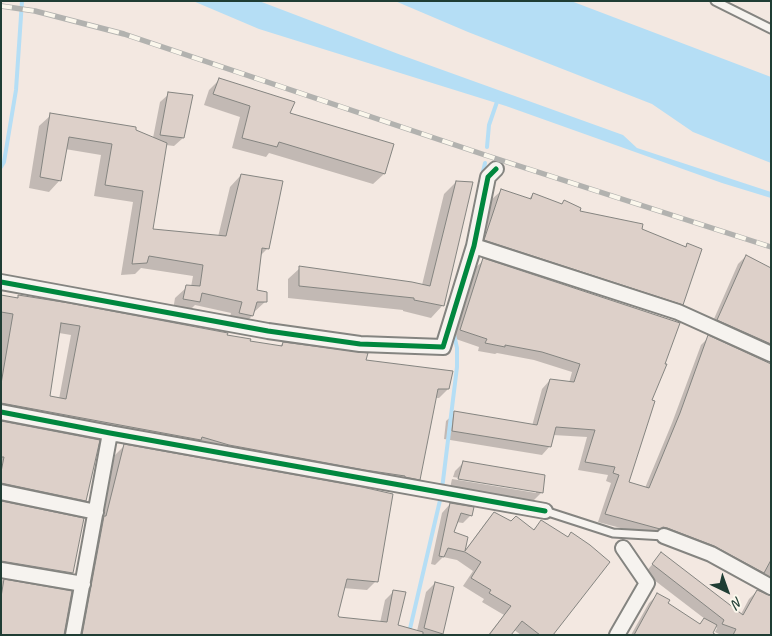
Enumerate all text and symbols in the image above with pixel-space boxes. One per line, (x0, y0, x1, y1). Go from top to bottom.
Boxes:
north arrow (702, 566, 752, 616)
text: N (728, 593, 746, 612)

